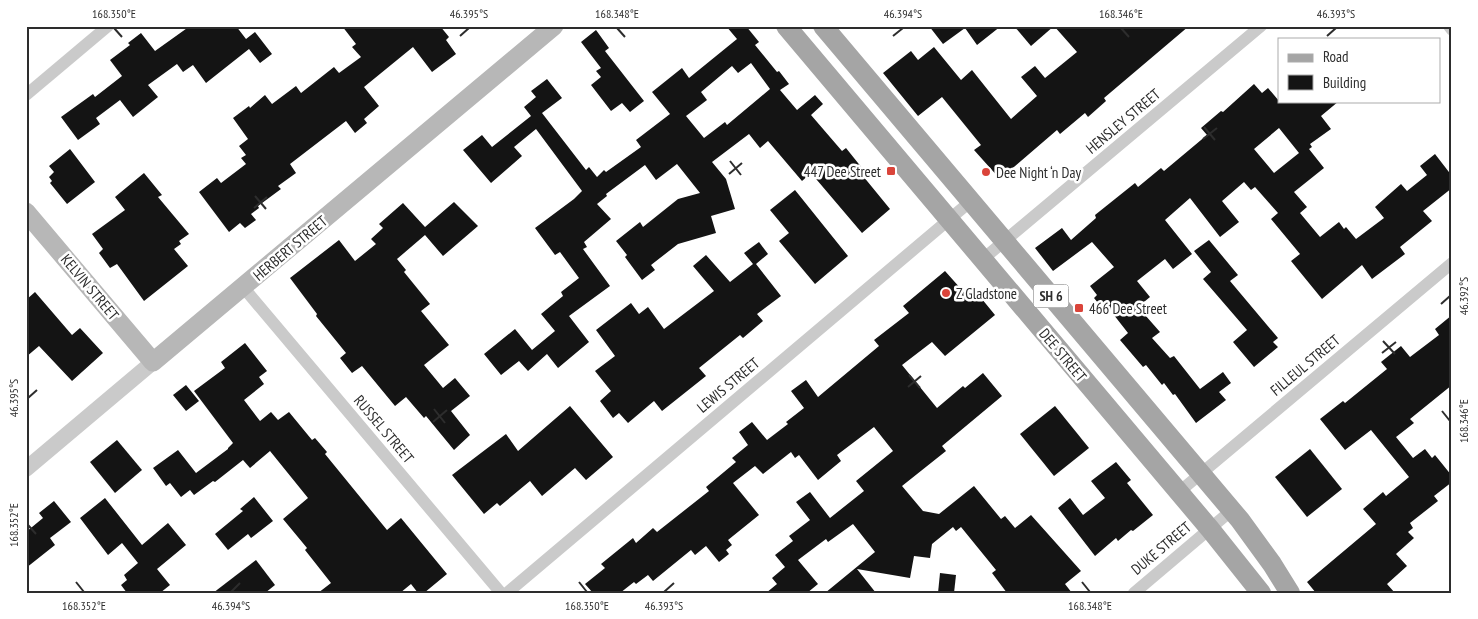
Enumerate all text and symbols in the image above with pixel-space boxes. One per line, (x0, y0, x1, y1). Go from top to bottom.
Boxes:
text: 168.350°E (92, 6, 136, 21)
text: 46.395°S (450, 6, 488, 21)
text: 168.348°E (595, 6, 639, 21)
text: 46.394°S (884, 6, 922, 21)
text: 168.346°E (1099, 6, 1143, 21)
text: 46.393°S (1317, 6, 1355, 21)
legend (1278, 38, 1440, 102)
text: Road (1323, 47, 1349, 66)
text: Building (1323, 73, 1366, 92)
street label: HENSLEY STREET (1082, 84, 1164, 158)
place label: 447 Dee Street (804, 162, 881, 181)
place label: Dee Night ‘n Day (996, 163, 1081, 182)
marker: 447 Dee Street (885, 165, 897, 177)
marker: Dee Night ‘n Day (980, 166, 992, 178)
street label: HERBERT STREET (249, 211, 331, 285)
street label: KELVIN STREET (57, 250, 123, 324)
text: 46.392°S (1456, 277, 1471, 315)
place label: Z Gladstone (956, 284, 1017, 303)
road number: SH 6 (1034, 284, 1068, 308)
marker: Z Gladstone (940, 287, 952, 299)
place label: 466 Dee Street (1089, 299, 1167, 318)
marker: 466 Dee Street (1073, 302, 1085, 314)
street label: DEE STREET (1035, 324, 1091, 386)
street label: FILLEUL STREET (1266, 330, 1344, 400)
street label: LEWIS STREET (693, 353, 763, 417)
text: 46.395°S (6, 379, 21, 417)
street label: RUSSEL STREET (350, 391, 418, 467)
text: 168.346°E (1456, 399, 1471, 443)
text: 168.352°E (6, 503, 21, 547)
street label: DUKE STREET (1127, 517, 1195, 579)
text: 168.352°E (62, 598, 106, 613)
text: 46.394°S (212, 598, 250, 613)
text: 168.350°E (565, 598, 609, 613)
text: 46.393°S (645, 598, 683, 613)
text: 168.348°E (1068, 598, 1112, 613)

